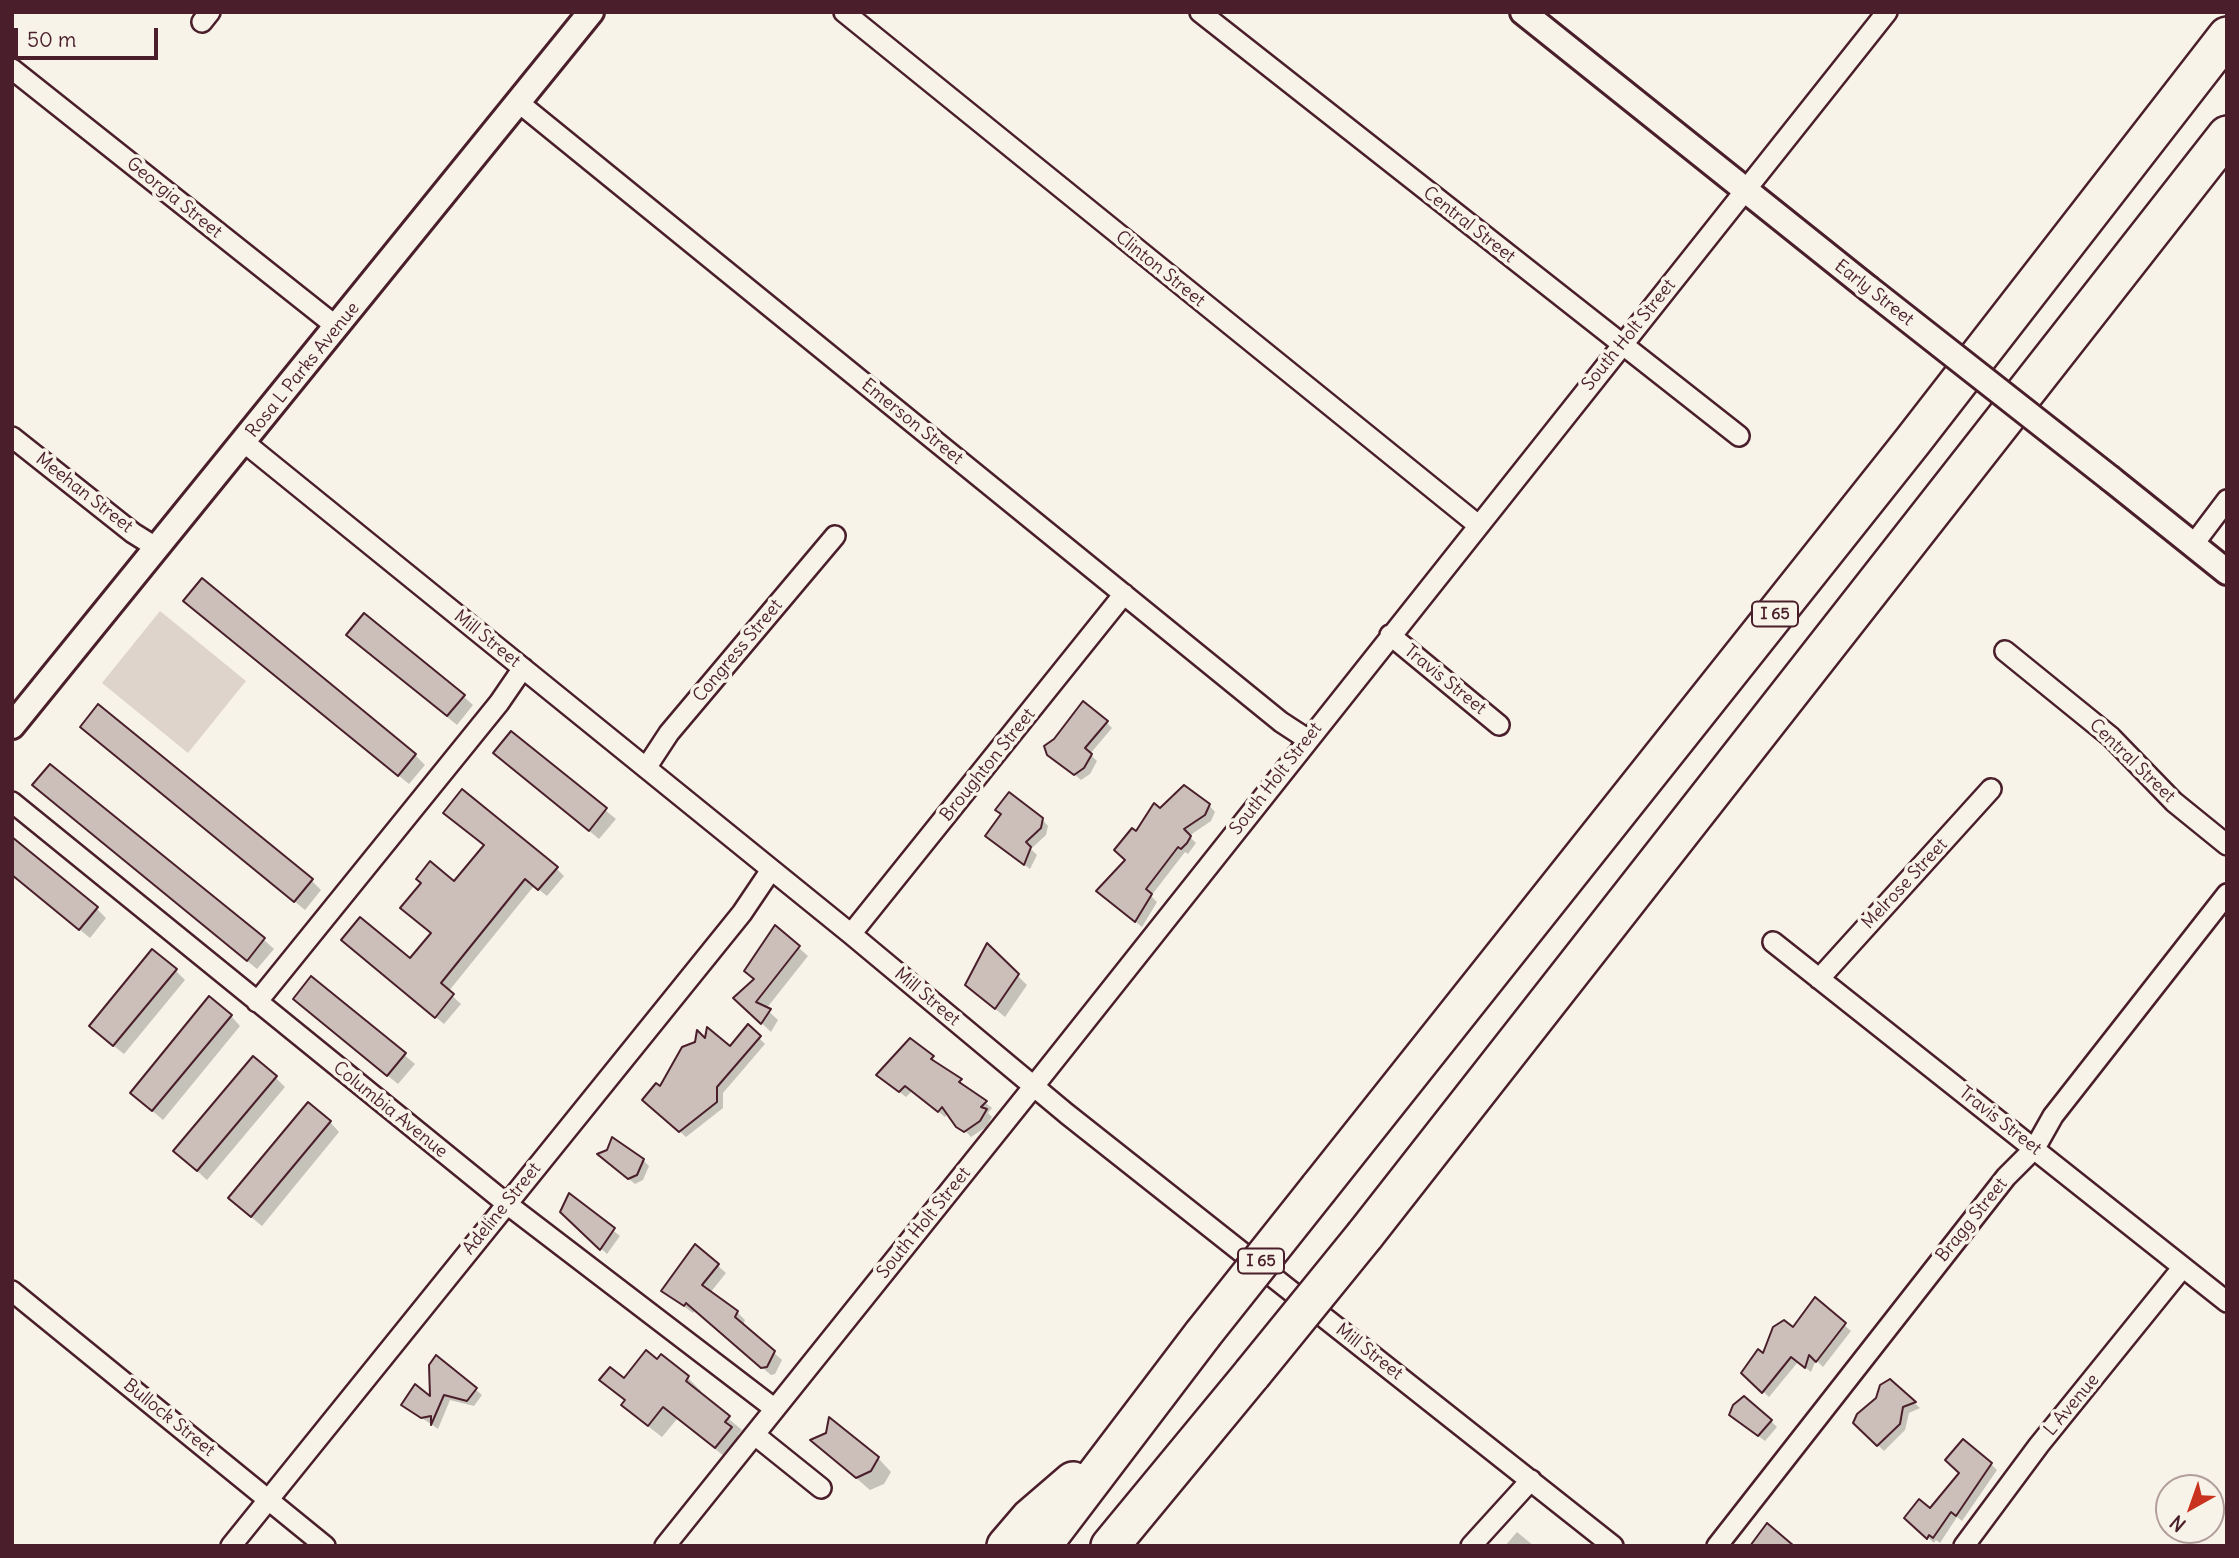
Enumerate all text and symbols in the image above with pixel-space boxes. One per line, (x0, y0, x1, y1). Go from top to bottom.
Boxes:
scale bar (18, 14, 161, 58)
text: 50 m (27, 26, 76, 53)
street label: Georgia Street (122, 153, 226, 243)
street label: Central Street (1419, 182, 1519, 268)
street label: Clinton Street (1111, 226, 1209, 312)
street label: Early Street (1830, 255, 1918, 331)
street label: South Holt Street (1578, 275, 1680, 395)
street label: Rosa L Parks Avenue (242, 298, 364, 442)
street label: Emerson Street (857, 374, 967, 470)
street label: Meehan Street (31, 448, 137, 538)
street label: Congress Street (689, 595, 787, 707)
road number: I 65 (1752, 601, 1798, 626)
street label: Mill Street (450, 606, 524, 672)
street label: Travis Street (1400, 640, 1490, 720)
street label: Broughton Street (936, 704, 1040, 826)
street label: Central Street (2085, 715, 2179, 807)
street label: South Holt Street (1225, 718, 1327, 840)
street label: Melrose Street (1858, 834, 1952, 934)
street label: Mill Street (890, 963, 964, 1031)
street label: Columbia Avenue (328, 1057, 452, 1163)
street label: Travis Street (1954, 1082, 2046, 1160)
street label: Adeline Street (458, 1159, 546, 1259)
street label: South Holt Street (873, 1163, 975, 1283)
street label: Bragg Street (1932, 1174, 2012, 1266)
road number: I 65 (1238, 1248, 1284, 1274)
street label: Mill Street (1331, 1319, 1407, 1385)
street label: L Avenue (2040, 1370, 2104, 1440)
street label: Bullock Street (119, 1375, 219, 1461)
north arrow (2155, 1474, 2225, 1544)
text: N (2165, 1510, 2191, 1537)

